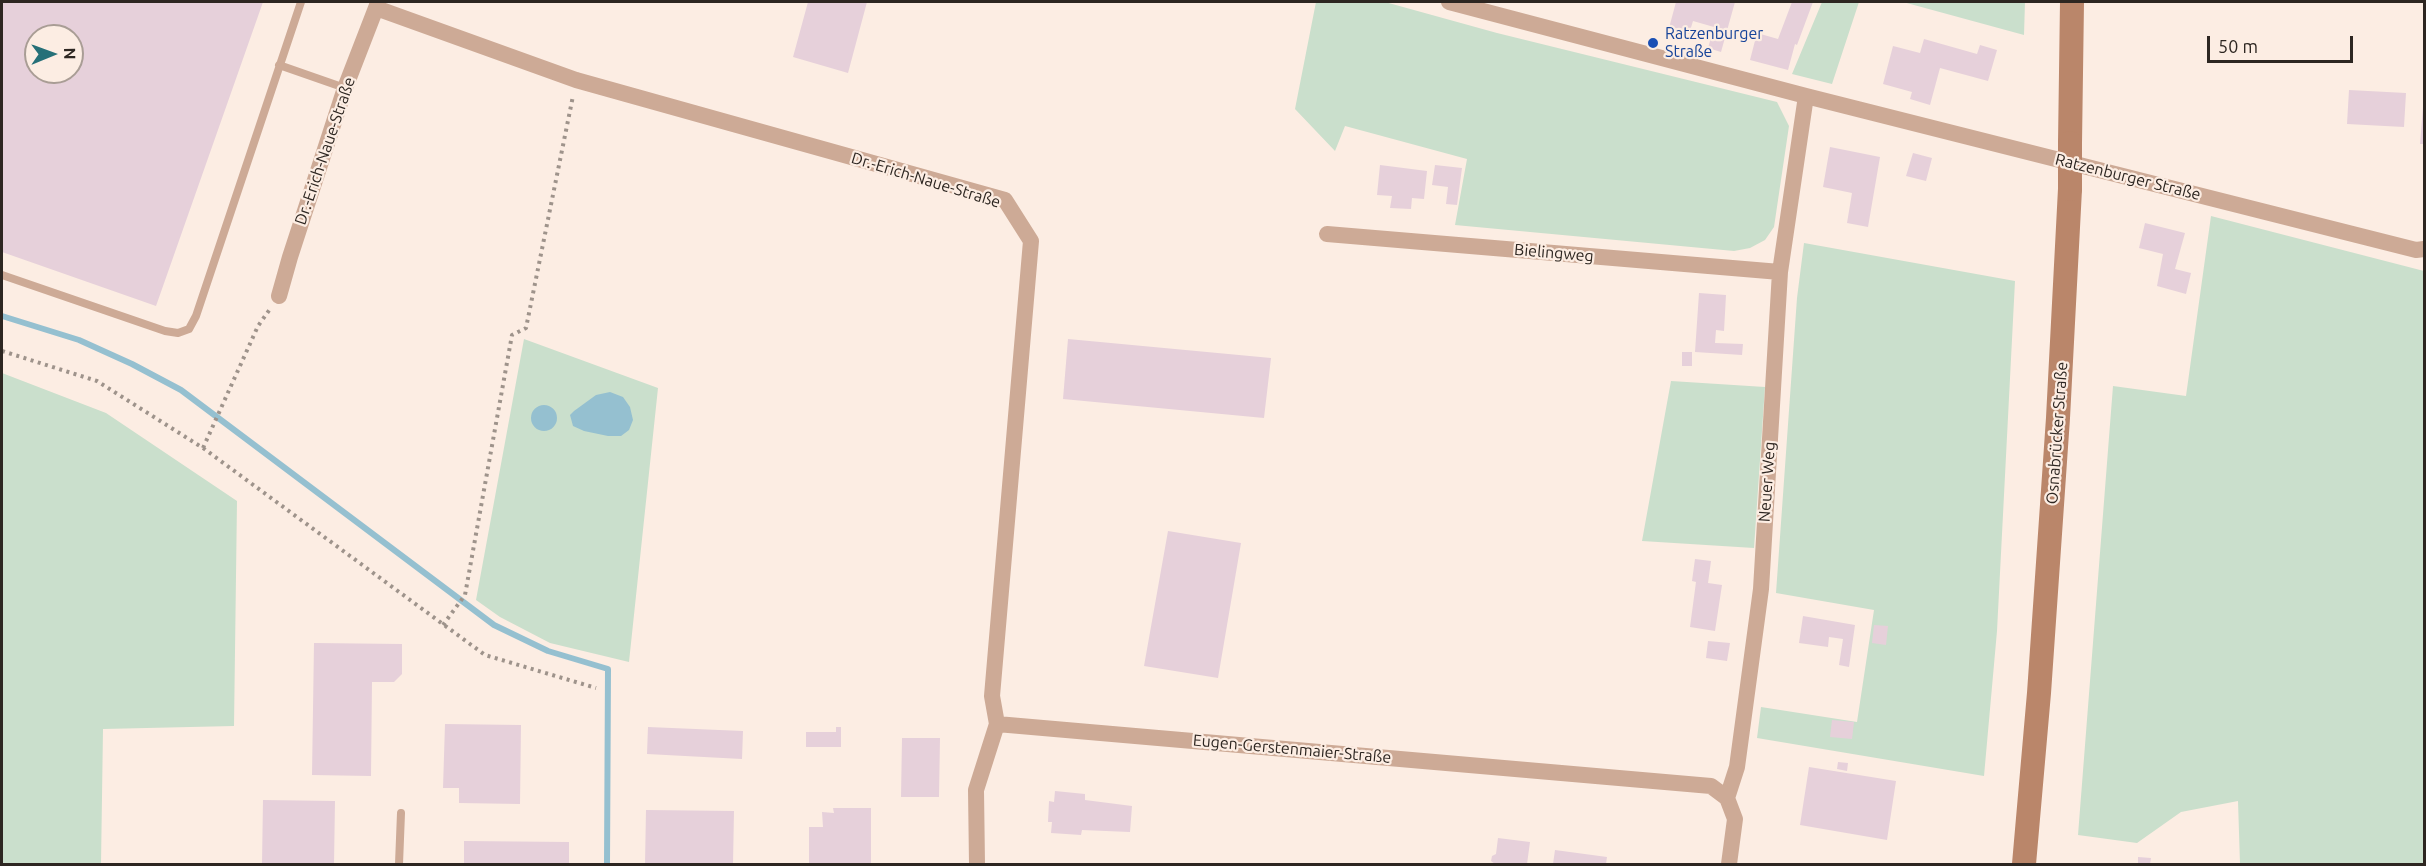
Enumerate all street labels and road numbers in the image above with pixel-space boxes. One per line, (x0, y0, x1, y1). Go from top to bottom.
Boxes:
street label: Dr.-Erich-Naue-Straße (291, 75, 359, 227)
street label: Dr.-Erich-Naue-Straße (849, 148, 1003, 212)
street label: Ratzenburger Straße (2053, 150, 2203, 204)
street label: Bielingweg (1513, 240, 1595, 266)
street label: Osnabrücker Straße (2042, 361, 2072, 505)
street label: Neuer Weg (1755, 441, 1779, 523)
street label: Eugen-Gerstenmaier-Straße (1192, 731, 1392, 767)

